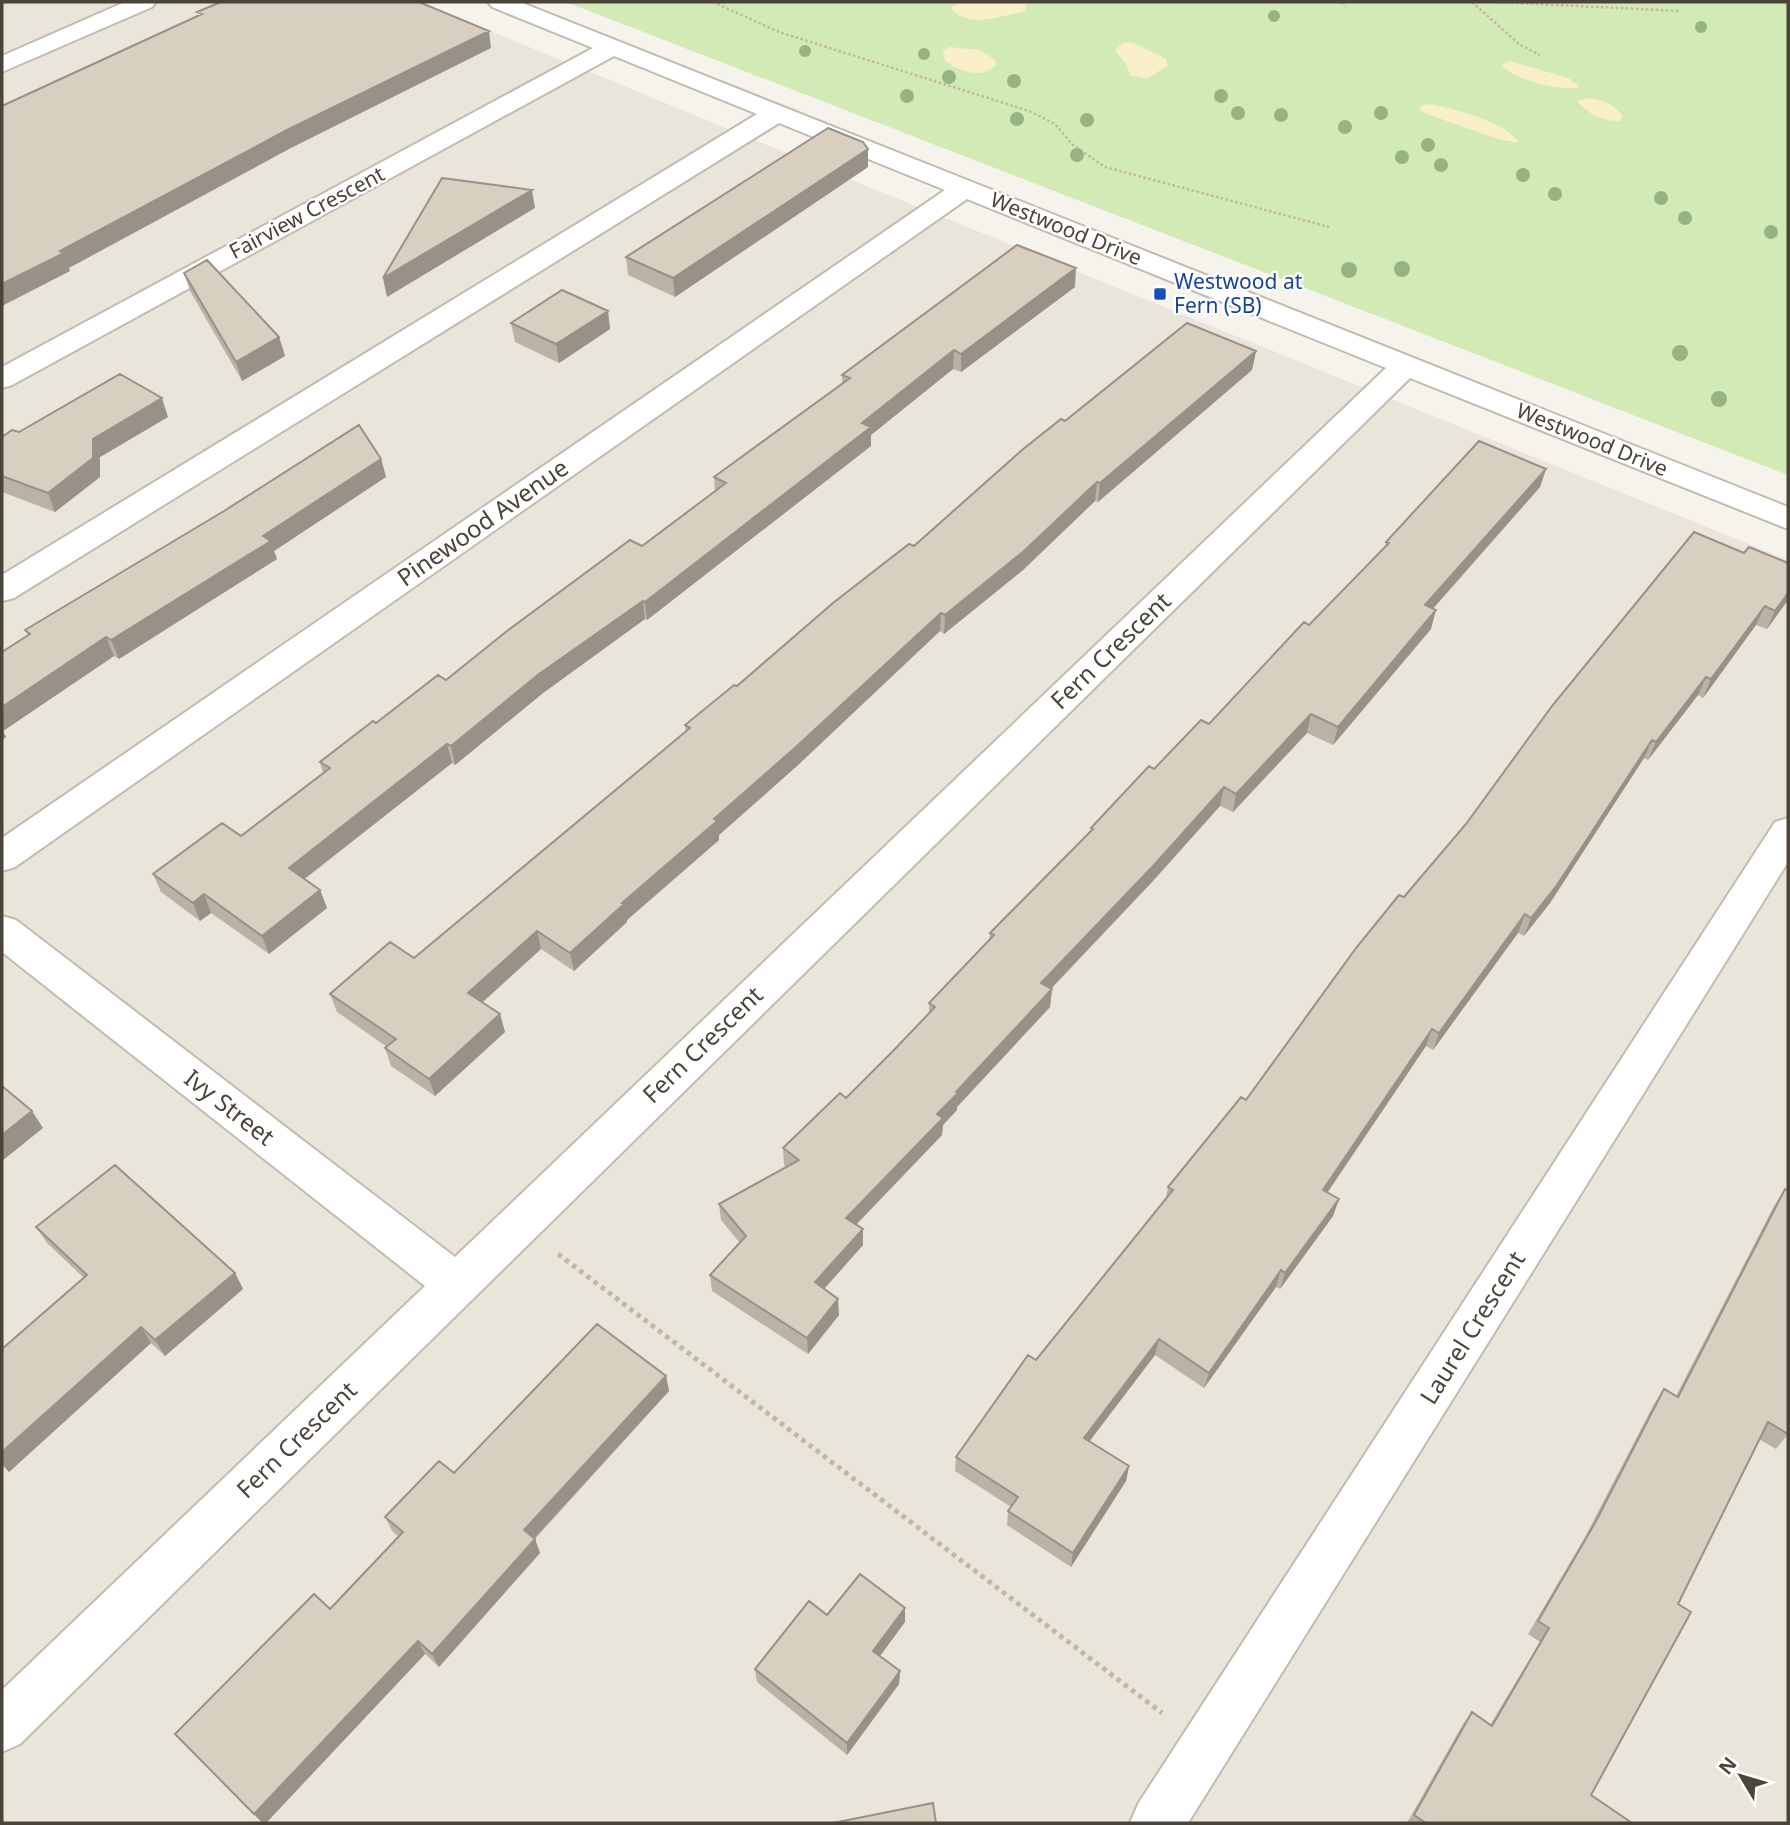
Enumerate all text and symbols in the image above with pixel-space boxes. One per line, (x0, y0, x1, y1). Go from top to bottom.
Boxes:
street label: Fairview Crescent (224, 159, 389, 265)
street label: Westwood Drive (987, 185, 1146, 271)
place label: Westwood at Fern (SB) (1174, 267, 1303, 319)
marker: Westwood at Fern (SB) (1152, 286, 1168, 302)
street label: Westwood Drive (1513, 396, 1672, 482)
street label: Pinewood Avenue (390, 450, 574, 593)
street label: Fern Crescent (1043, 584, 1177, 716)
street label: Fern Crescent (635, 978, 769, 1110)
street label: Ivy Street (178, 1061, 282, 1153)
street label: Laurel Crescent (1412, 1244, 1532, 1410)
street label: Fern Crescent (229, 1373, 363, 1505)
north arrow (1706, 1741, 1776, 1811)
text: N (1713, 1751, 1743, 1780)

